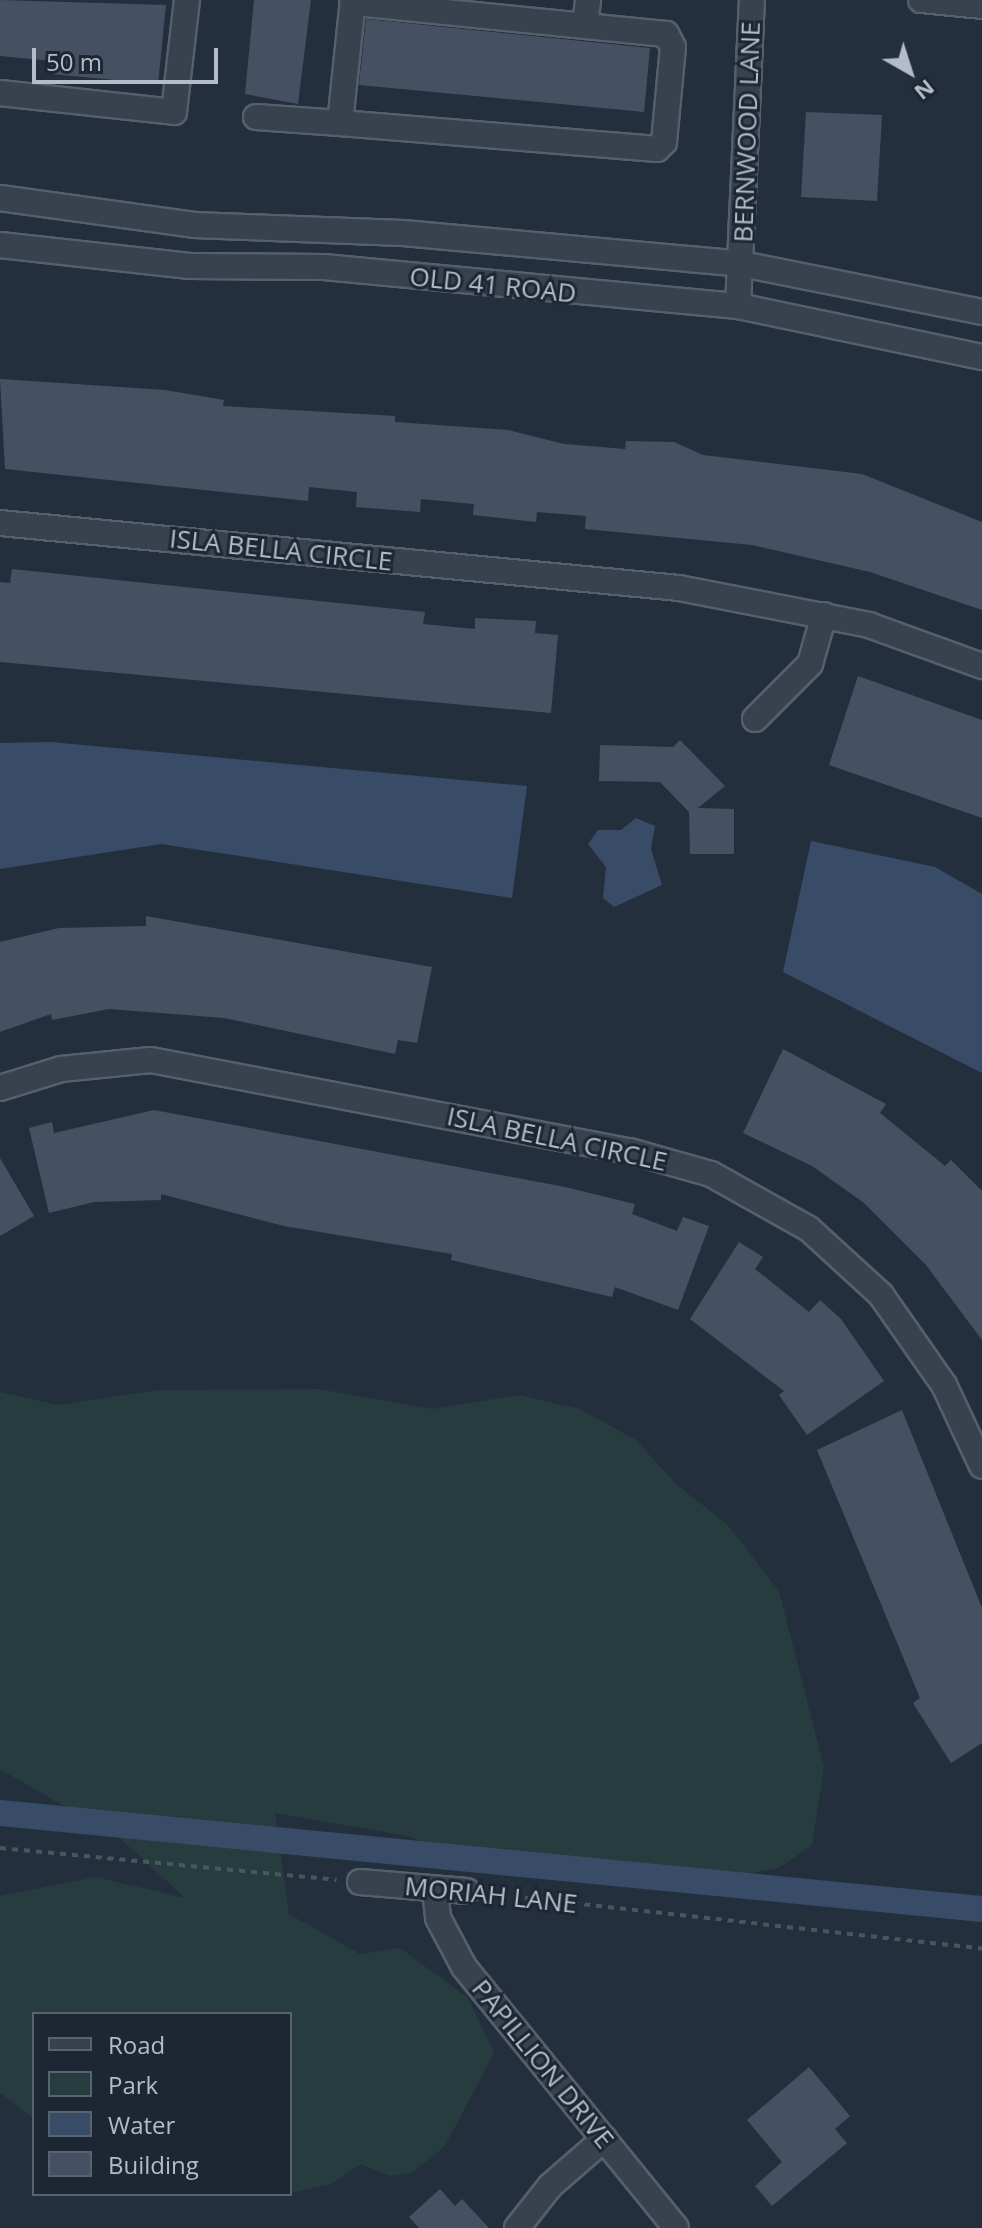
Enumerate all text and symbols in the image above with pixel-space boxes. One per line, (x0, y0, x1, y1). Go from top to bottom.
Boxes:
street label: BERNWOOD LANE (728, 21, 766, 243)
scale bar (36, 32, 222, 82)
north arrow (870, 32, 950, 112)
text: 50 m (46, 45, 102, 78)
text: N (909, 73, 942, 108)
street label: OLD 41 ROAD (408, 261, 578, 309)
street label: ISLA BELLA CIRCLE (168, 523, 394, 577)
street label: ISLA BELLA CIRCLE (444, 1100, 670, 1178)
street label: MORIAH LANE (403, 1870, 579, 1920)
street label: PAPILLION DRIVE (465, 1973, 621, 2155)
legend (32, 2012, 292, 2196)
text: Road (108, 2028, 165, 2061)
text: Park (108, 2068, 158, 2101)
text: Water (108, 2108, 175, 2141)
text: Building (108, 2148, 199, 2181)

